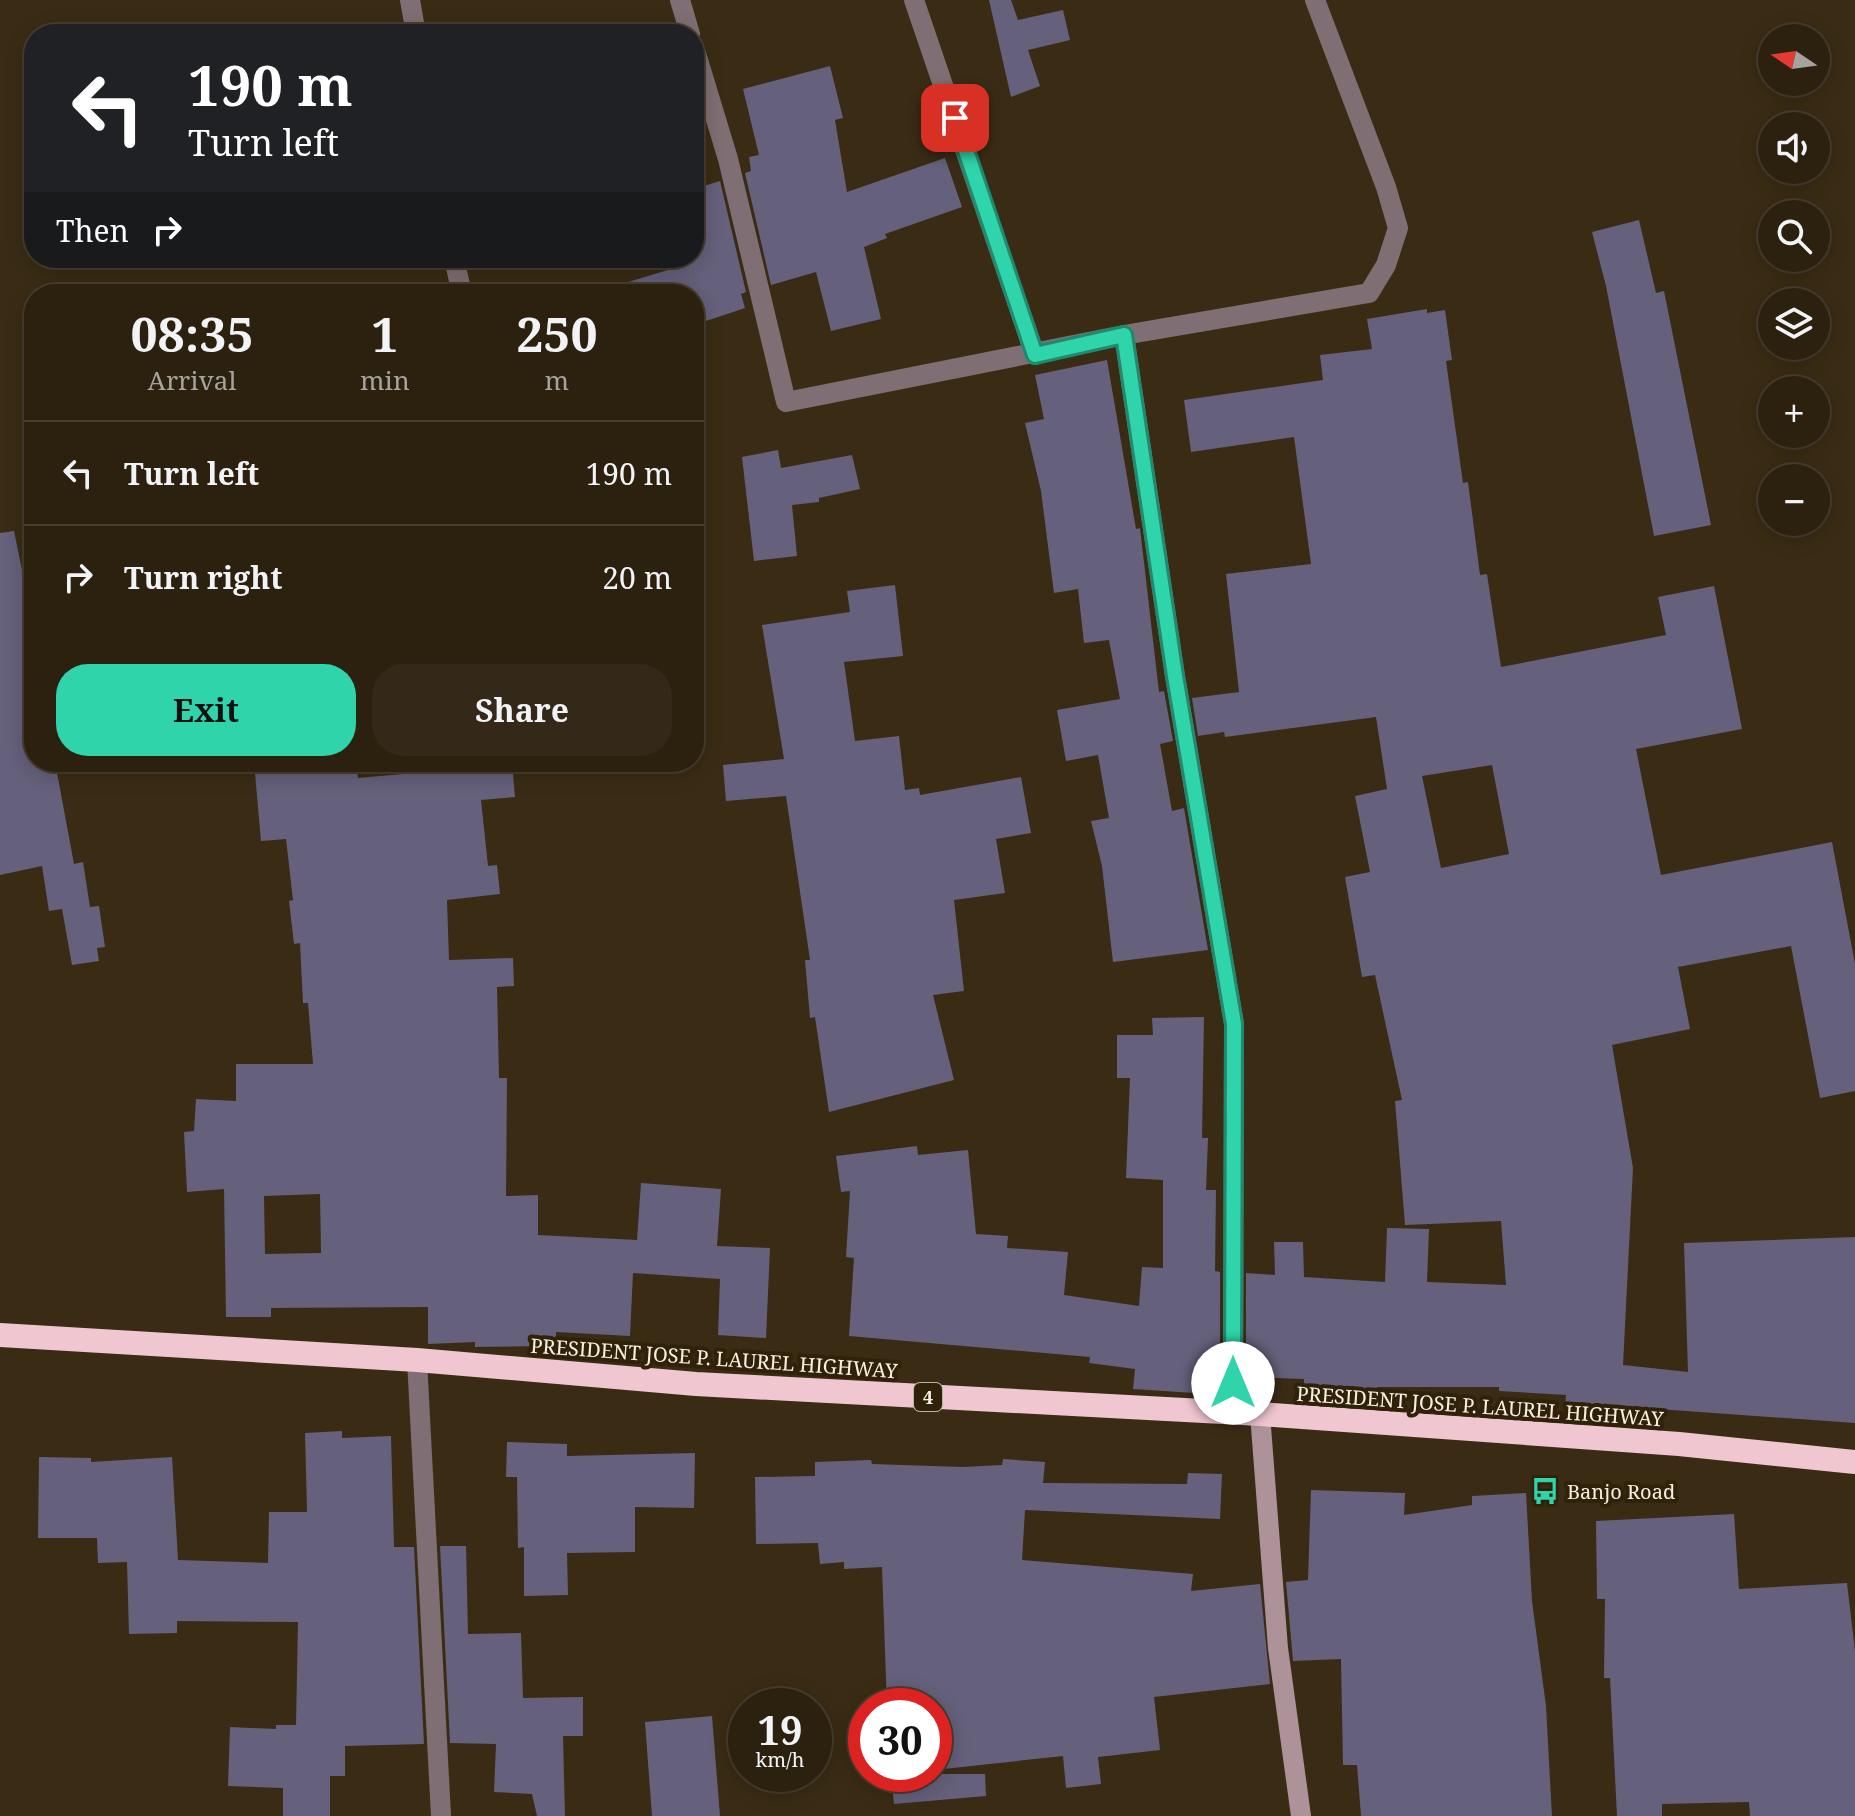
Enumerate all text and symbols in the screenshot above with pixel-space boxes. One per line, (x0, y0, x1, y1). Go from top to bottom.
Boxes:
north arrow (1758, 24, 1830, 96)
map controls (1758, 24, 1830, 536)
text: 190 m (188, 46, 353, 122)
icon: left (56, 56, 160, 160)
pin (921, 84, 989, 152)
icon: arrive (933, 96, 977, 140)
button: sound (1758, 112, 1830, 184)
text: Turn left (188, 118, 339, 167)
button: search (1758, 200, 1830, 272)
icon: right (145, 208, 189, 252)
text: Then (56, 210, 129, 251)
button: layers (1758, 288, 1830, 360)
text: 08:35 (130, 301, 254, 366)
text: 1 (371, 301, 398, 366)
text: 250 (516, 301, 598, 366)
text: Arrival (148, 362, 236, 398)
text: min (360, 362, 410, 398)
text: m (545, 362, 569, 398)
button: + (1758, 376, 1830, 448)
icon: left (56, 451, 100, 495)
text: Turn left (124, 453, 259, 494)
text: 190 m (586, 453, 672, 494)
button: − (1758, 464, 1830, 536)
icon: right (56, 555, 100, 599)
text: Turn right (124, 557, 282, 598)
text: 20 m (602, 557, 672, 598)
button: Exit (56, 664, 356, 756)
button: Share (372, 664, 672, 756)
street label: PRESIDENT JOSE P. LAUREL HIGHWAY (530, 1332, 899, 1384)
position arrow (1191, 1341, 1275, 1425)
street label: PRESIDENT JOSE P. LAUREL HIGHWAY (1296, 1380, 1665, 1432)
road number: 4 (914, 1383, 942, 1411)
bus stop icon: Banjo Road (1530, 1476, 1560, 1506)
place label: Banjo Road (1567, 1478, 1675, 1505)
speed limit sign: 30 (848, 1688, 952, 1792)
text: 19 (757, 1702, 803, 1757)
text: km/h (755, 1746, 805, 1773)

